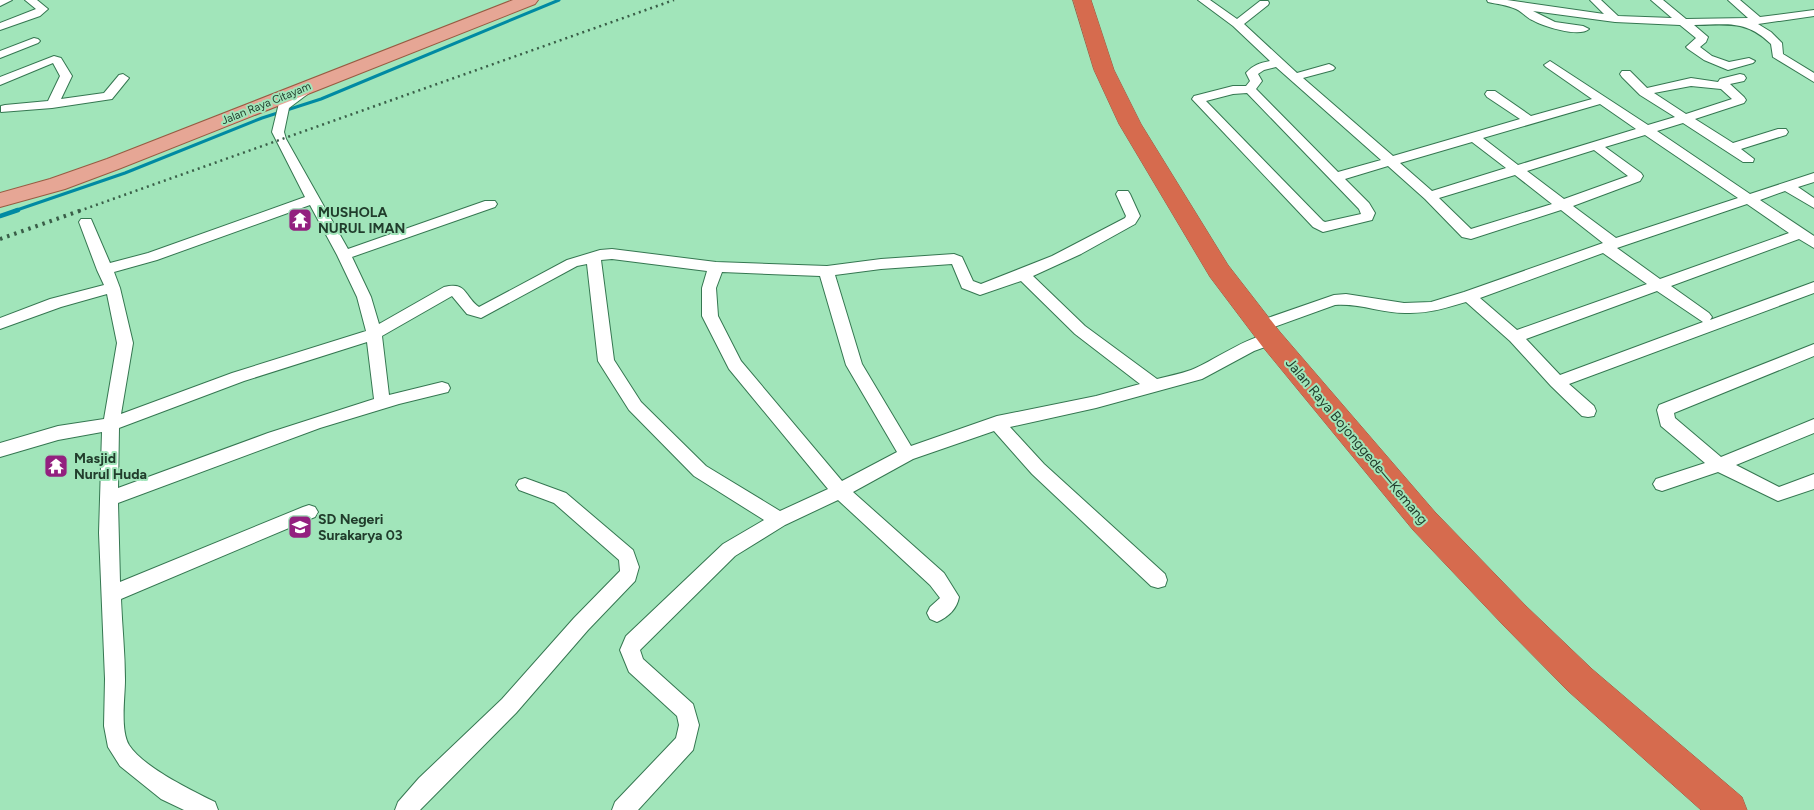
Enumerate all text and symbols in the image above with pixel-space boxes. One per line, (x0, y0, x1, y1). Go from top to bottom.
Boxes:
street label: Jalan Raya Citayam (220, 80, 313, 127)
place label: MUSHOLA NURUL IMAN (318, 204, 405, 237)
temple icon: MUSHOLA NURUL IMAN (287, 207, 313, 233)
street label: Jalan Raya Bojonggede—Kemang (1282, 355, 1431, 528)
place label: Masjid Nurul Huda (74, 450, 147, 483)
temple icon: Masjid Nurul Huda (43, 453, 69, 479)
place label: SD Negeri Surakarya 03 (318, 511, 403, 544)
school or university icon: SD Negeri Surakarya 03 (287, 514, 313, 540)

